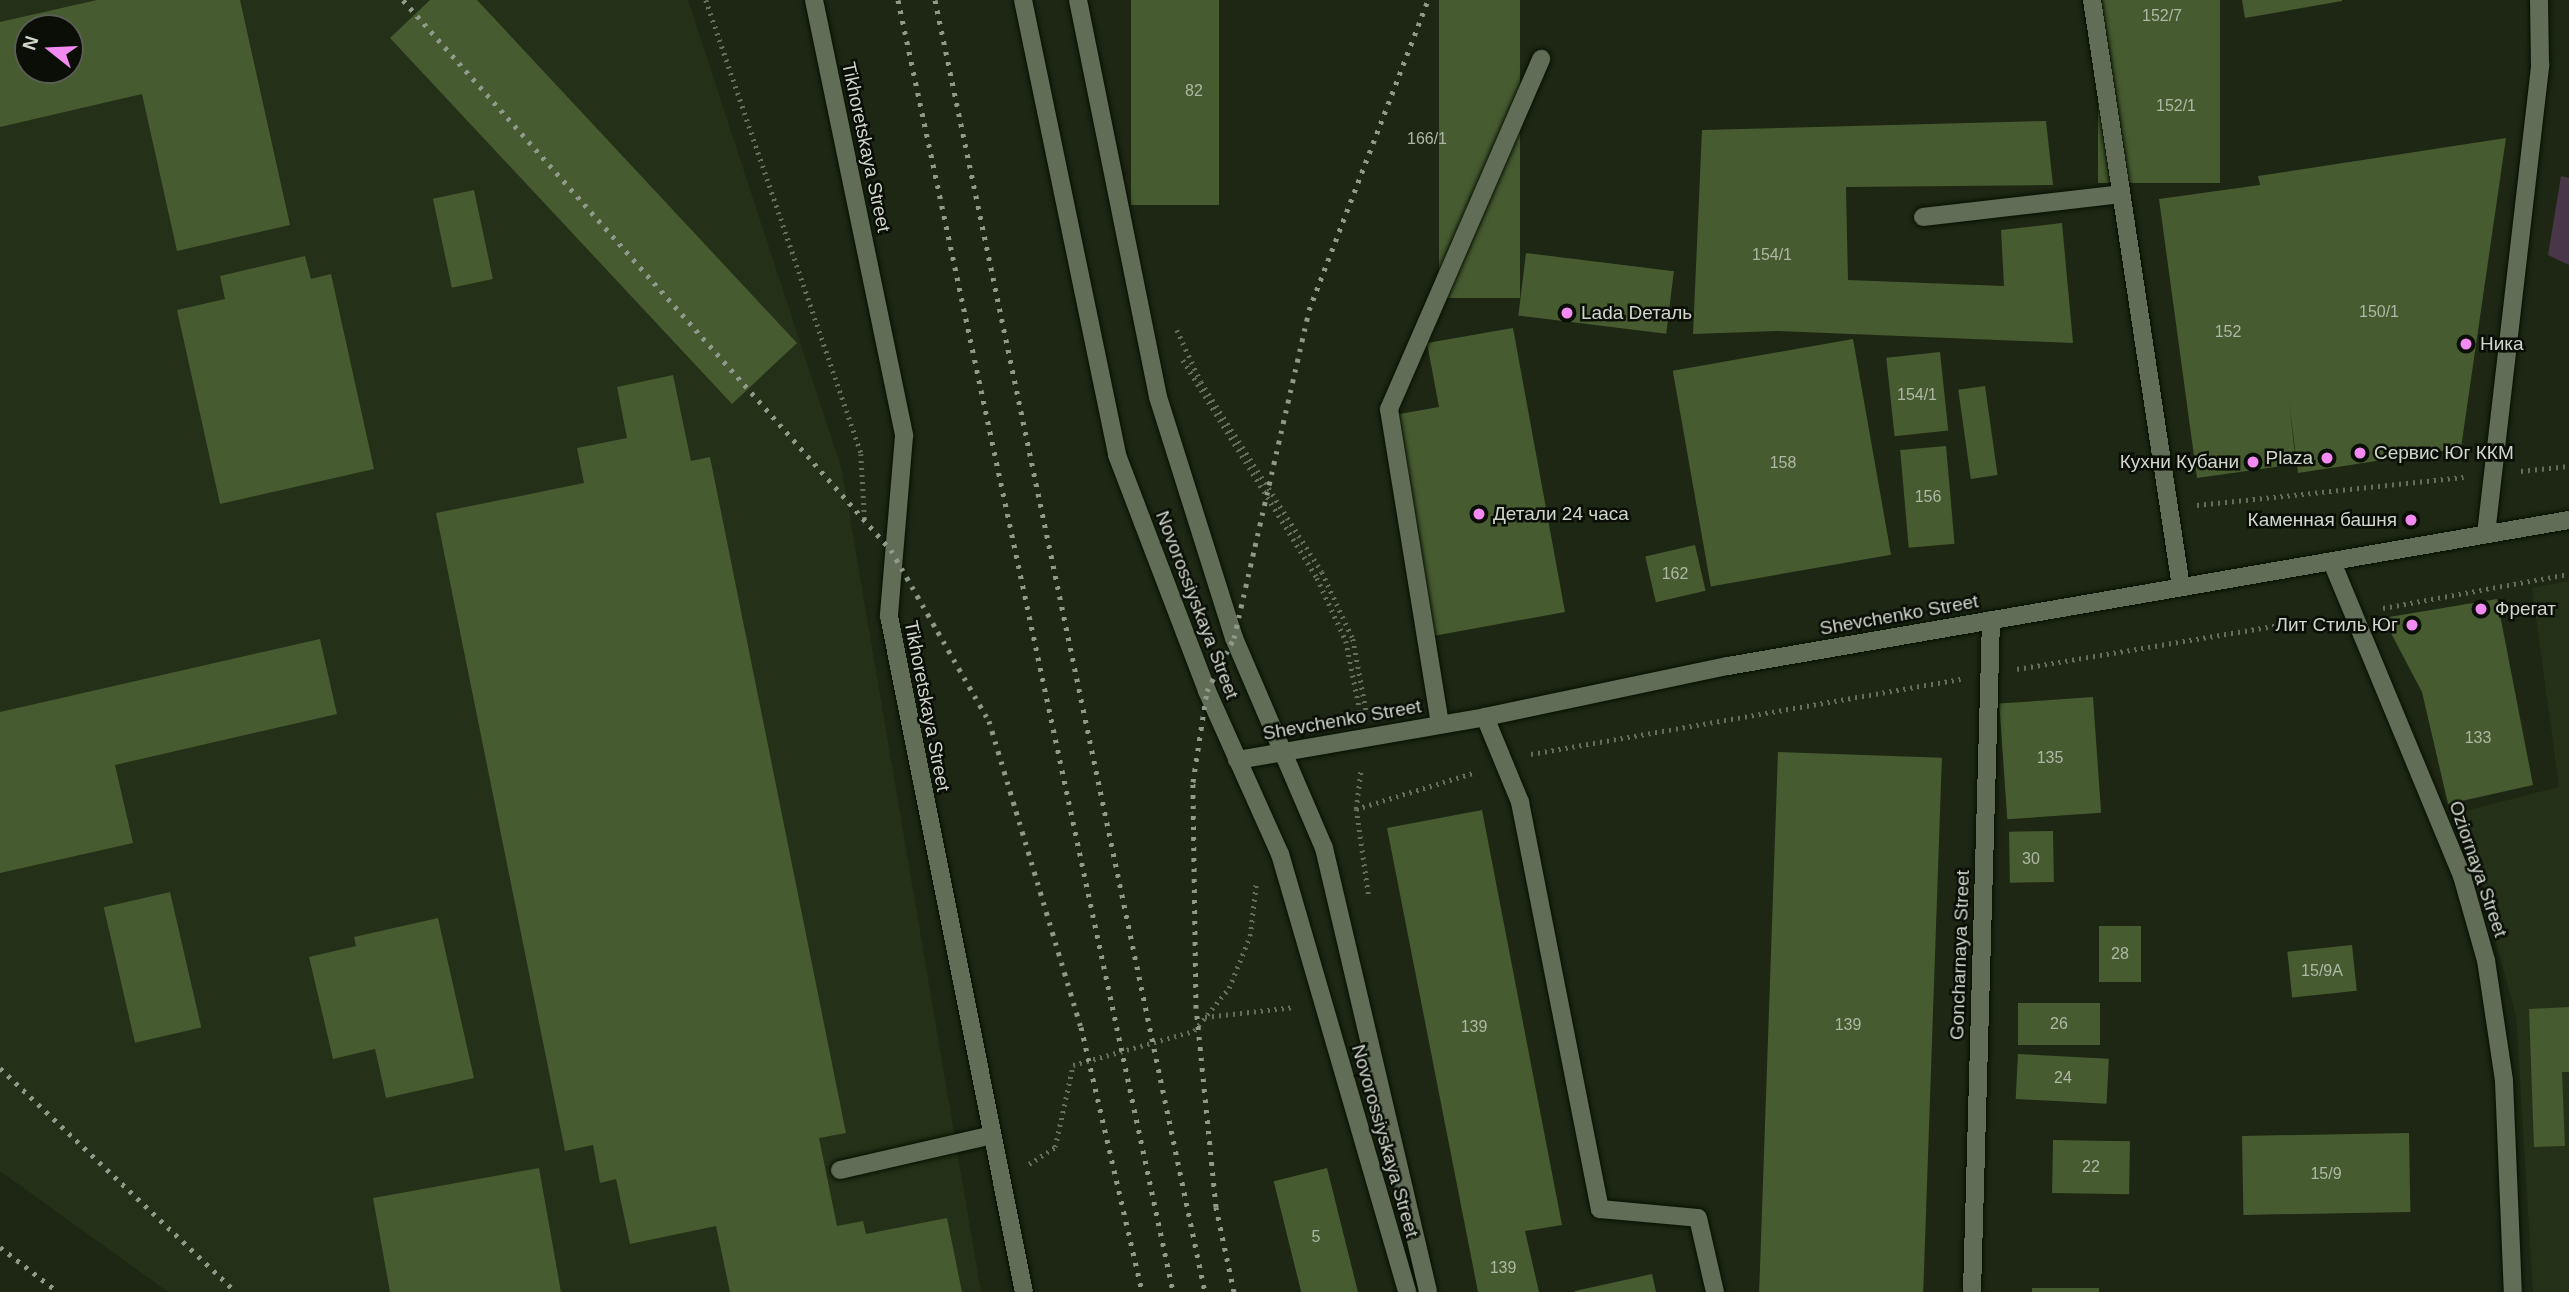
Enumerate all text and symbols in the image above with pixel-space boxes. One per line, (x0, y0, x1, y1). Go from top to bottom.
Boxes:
house number: 152/7 (2142, 6, 2182, 26)
north arrow (14, 14, 84, 84)
text: N (18, 33, 43, 53)
street label: Tikhoretskaya Street (837, 60, 895, 234)
house number: 82 (1185, 81, 1203, 101)
house number: 152/1 (2156, 96, 2196, 116)
house number: 166/1 (1407, 129, 1447, 149)
house number: 154/1 (1752, 245, 1792, 265)
place label: Lada Dеталь (1581, 302, 1692, 324)
house number: 150/1 (2359, 302, 2399, 322)
marker: Lada Dеталь (1559, 305, 1575, 321)
house number: 152 (2215, 322, 2241, 342)
place label: Ника (2480, 333, 2524, 355)
marker: Ника (2458, 336, 2474, 352)
house number: 154/1 (1897, 385, 1937, 405)
place label: Сервис Юг ККМ (2374, 442, 2514, 464)
marker: Сервис Юг ККМ (2352, 445, 2368, 461)
place label: Plaza (2265, 447, 2313, 469)
marker: Plaza (2319, 450, 2335, 466)
place label: Кухни Кубани (2120, 451, 2239, 473)
house number: 158 (1770, 453, 1796, 473)
marker: Кухни Кубани (2245, 454, 2261, 470)
house number: 156 (1915, 487, 1941, 507)
place label: Детали 24 часа (1493, 503, 1629, 525)
marker: Детали 24 часа (1471, 506, 1487, 522)
street label: Novorossiyskaya Street (1151, 508, 1243, 702)
place label: Каменная башня (2248, 509, 2397, 531)
marker: Каменная башня (2403, 512, 2419, 528)
house number: 162 (1662, 564, 1688, 584)
street label: Shevchenko Street (1818, 590, 1980, 640)
place label: Фрегат (2495, 598, 2556, 620)
marker: Фрегат (2473, 601, 2489, 617)
place label: Лит Стиль Юг (2276, 614, 2398, 636)
marker: Лит Стиль Юг (2404, 617, 2420, 633)
street label: Tikhoretskaya Street (899, 619, 955, 793)
street label: Shevchenko Street (1261, 695, 1423, 745)
house number: 133 (2465, 728, 2491, 748)
house number: 135 (2037, 748, 2063, 768)
street label: Oziornaya Street (2444, 798, 2512, 940)
house number: 30 (2022, 849, 2040, 869)
street label: Goncharnaya Street (1946, 870, 1974, 1040)
house number: 28 (2111, 944, 2129, 964)
house number: 15/9А (2301, 961, 2343, 981)
house number: 26 (2050, 1014, 2068, 1034)
house number: 139 (1835, 1015, 1861, 1035)
house number: 139 (1461, 1017, 1487, 1037)
street label: Novorossiyskaya Street (1347, 1042, 1423, 1240)
house number: 24 (2054, 1068, 2072, 1088)
house number: 22 (2082, 1157, 2100, 1177)
house number: 15/9 (2310, 1164, 2342, 1184)
house number: 5 (1312, 1227, 1320, 1247)
house number: 139 (1490, 1258, 1516, 1278)

